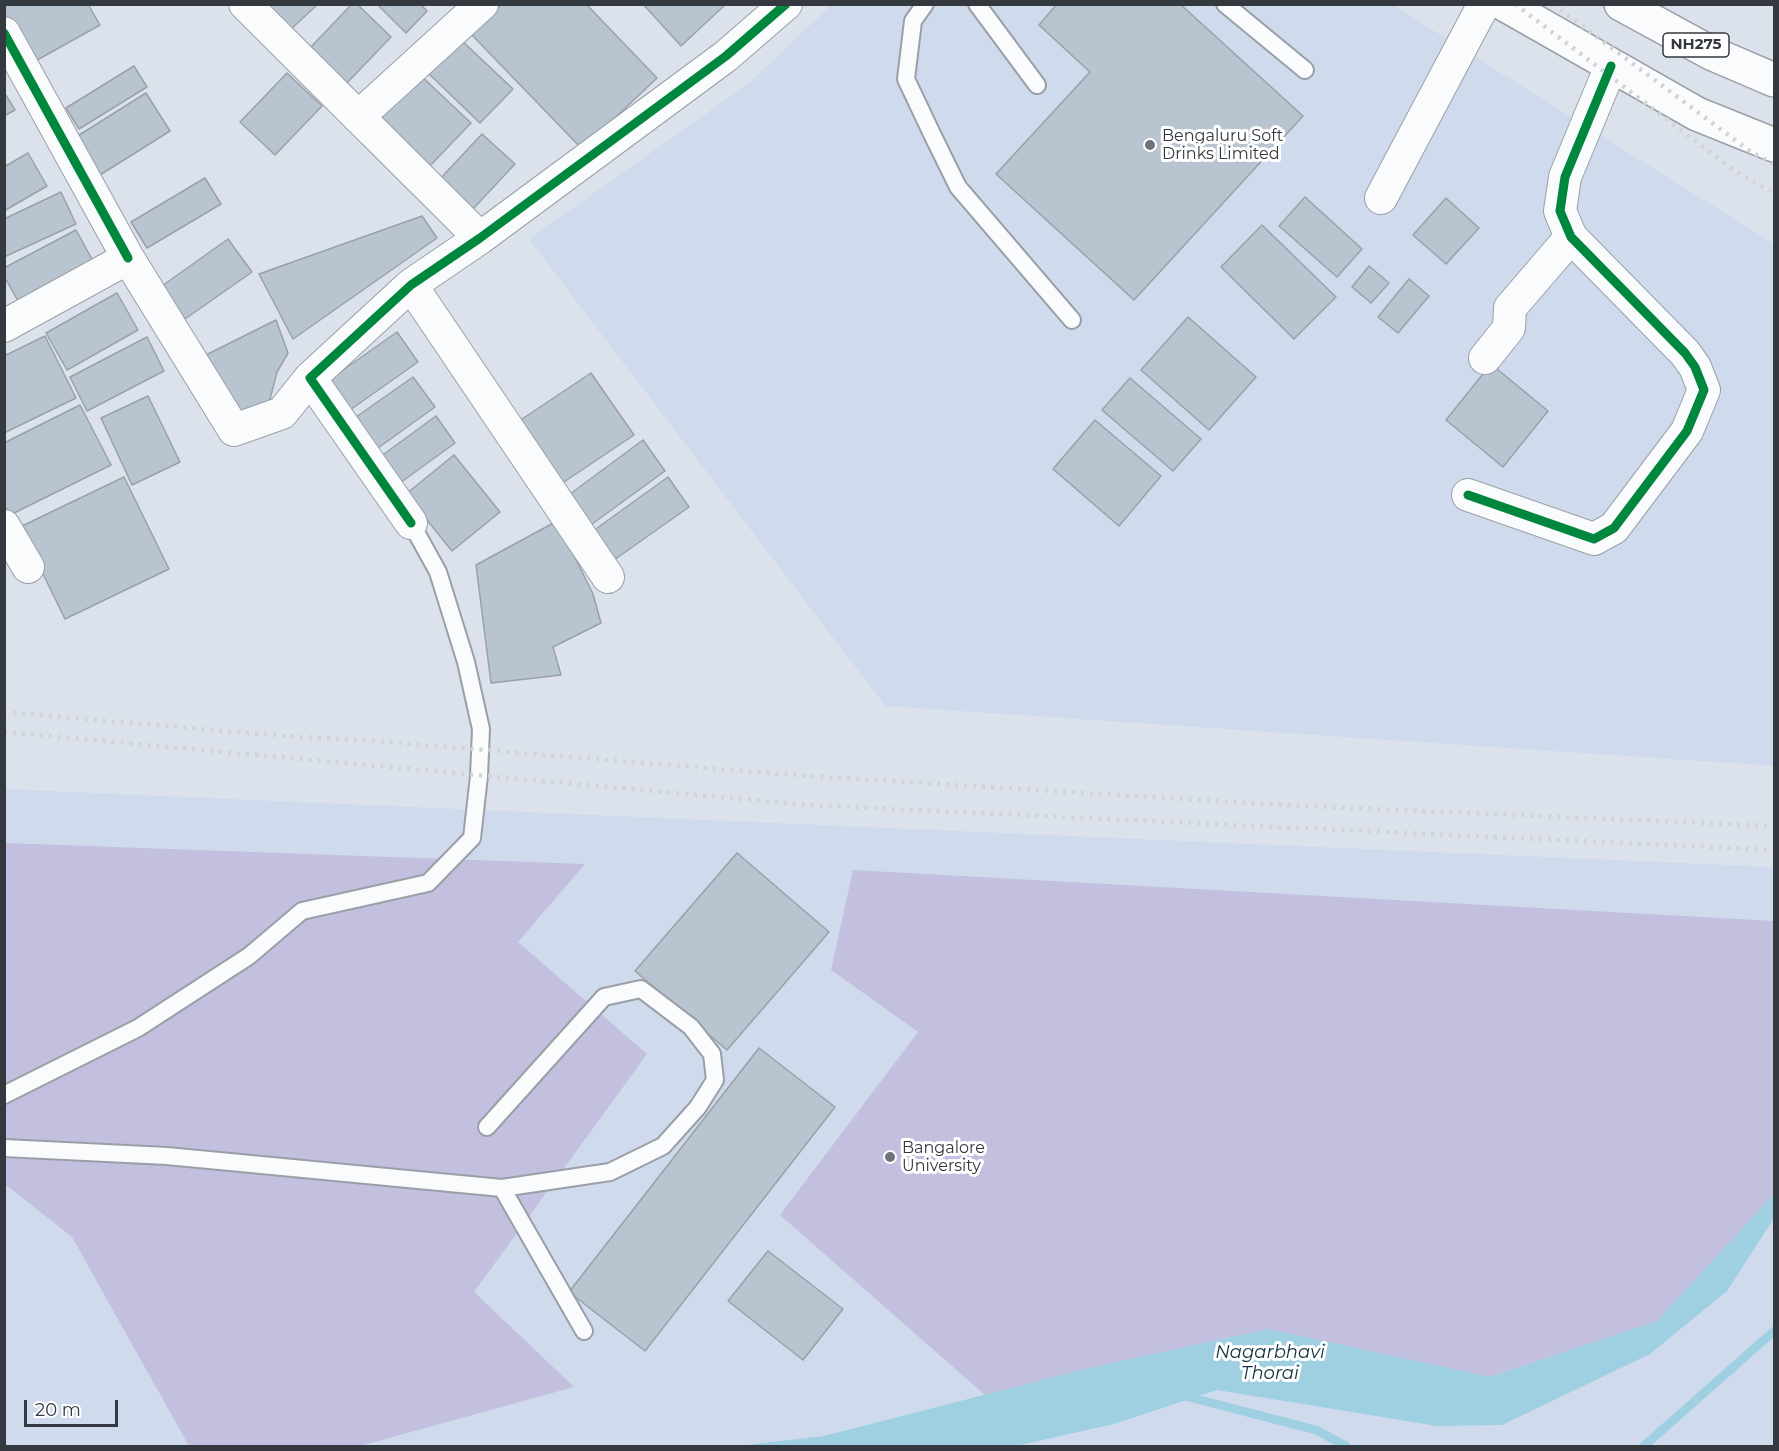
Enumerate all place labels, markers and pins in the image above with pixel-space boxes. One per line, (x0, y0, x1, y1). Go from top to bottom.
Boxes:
place label: Bengaluru Soft Drinks Limited (1162, 126, 1283, 164)
marker: Bengaluru Soft Drinks Limited (1143, 138, 1157, 152)
place label: Bangalore University (902, 1138, 985, 1176)
marker: Bangalore University (883, 1150, 897, 1164)

